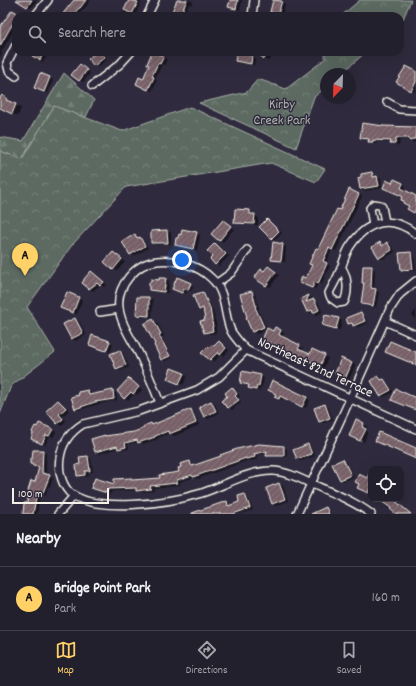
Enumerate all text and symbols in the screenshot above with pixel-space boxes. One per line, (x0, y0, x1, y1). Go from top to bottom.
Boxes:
search box (12, 12, 404, 56)
icon: search (26, 23, 48, 45)
text: Search here (58, 23, 126, 45)
north arrow (320, 68, 356, 104)
park label: Kirby Creek Park (253, 95, 311, 131)
pin: A (12, 243, 38, 276)
your location (172, 250, 192, 270)
street label: Northeast 82nd Terrace (254, 332, 376, 404)
map controls (368, 466, 404, 502)
button: locate (368, 466, 404, 502)
scale bar (12, 486, 109, 505)
text: 100 m (18, 487, 42, 503)
text: Nearby (16, 528, 60, 552)
text: Bridge Point Park (54, 578, 151, 600)
text: A (25, 589, 33, 608)
text: 160 m (372, 589, 400, 608)
text: Park (54, 600, 76, 619)
tab: Map (55, 639, 77, 679)
tab: Directions (186, 639, 228, 679)
tab: Saved (337, 639, 361, 679)

